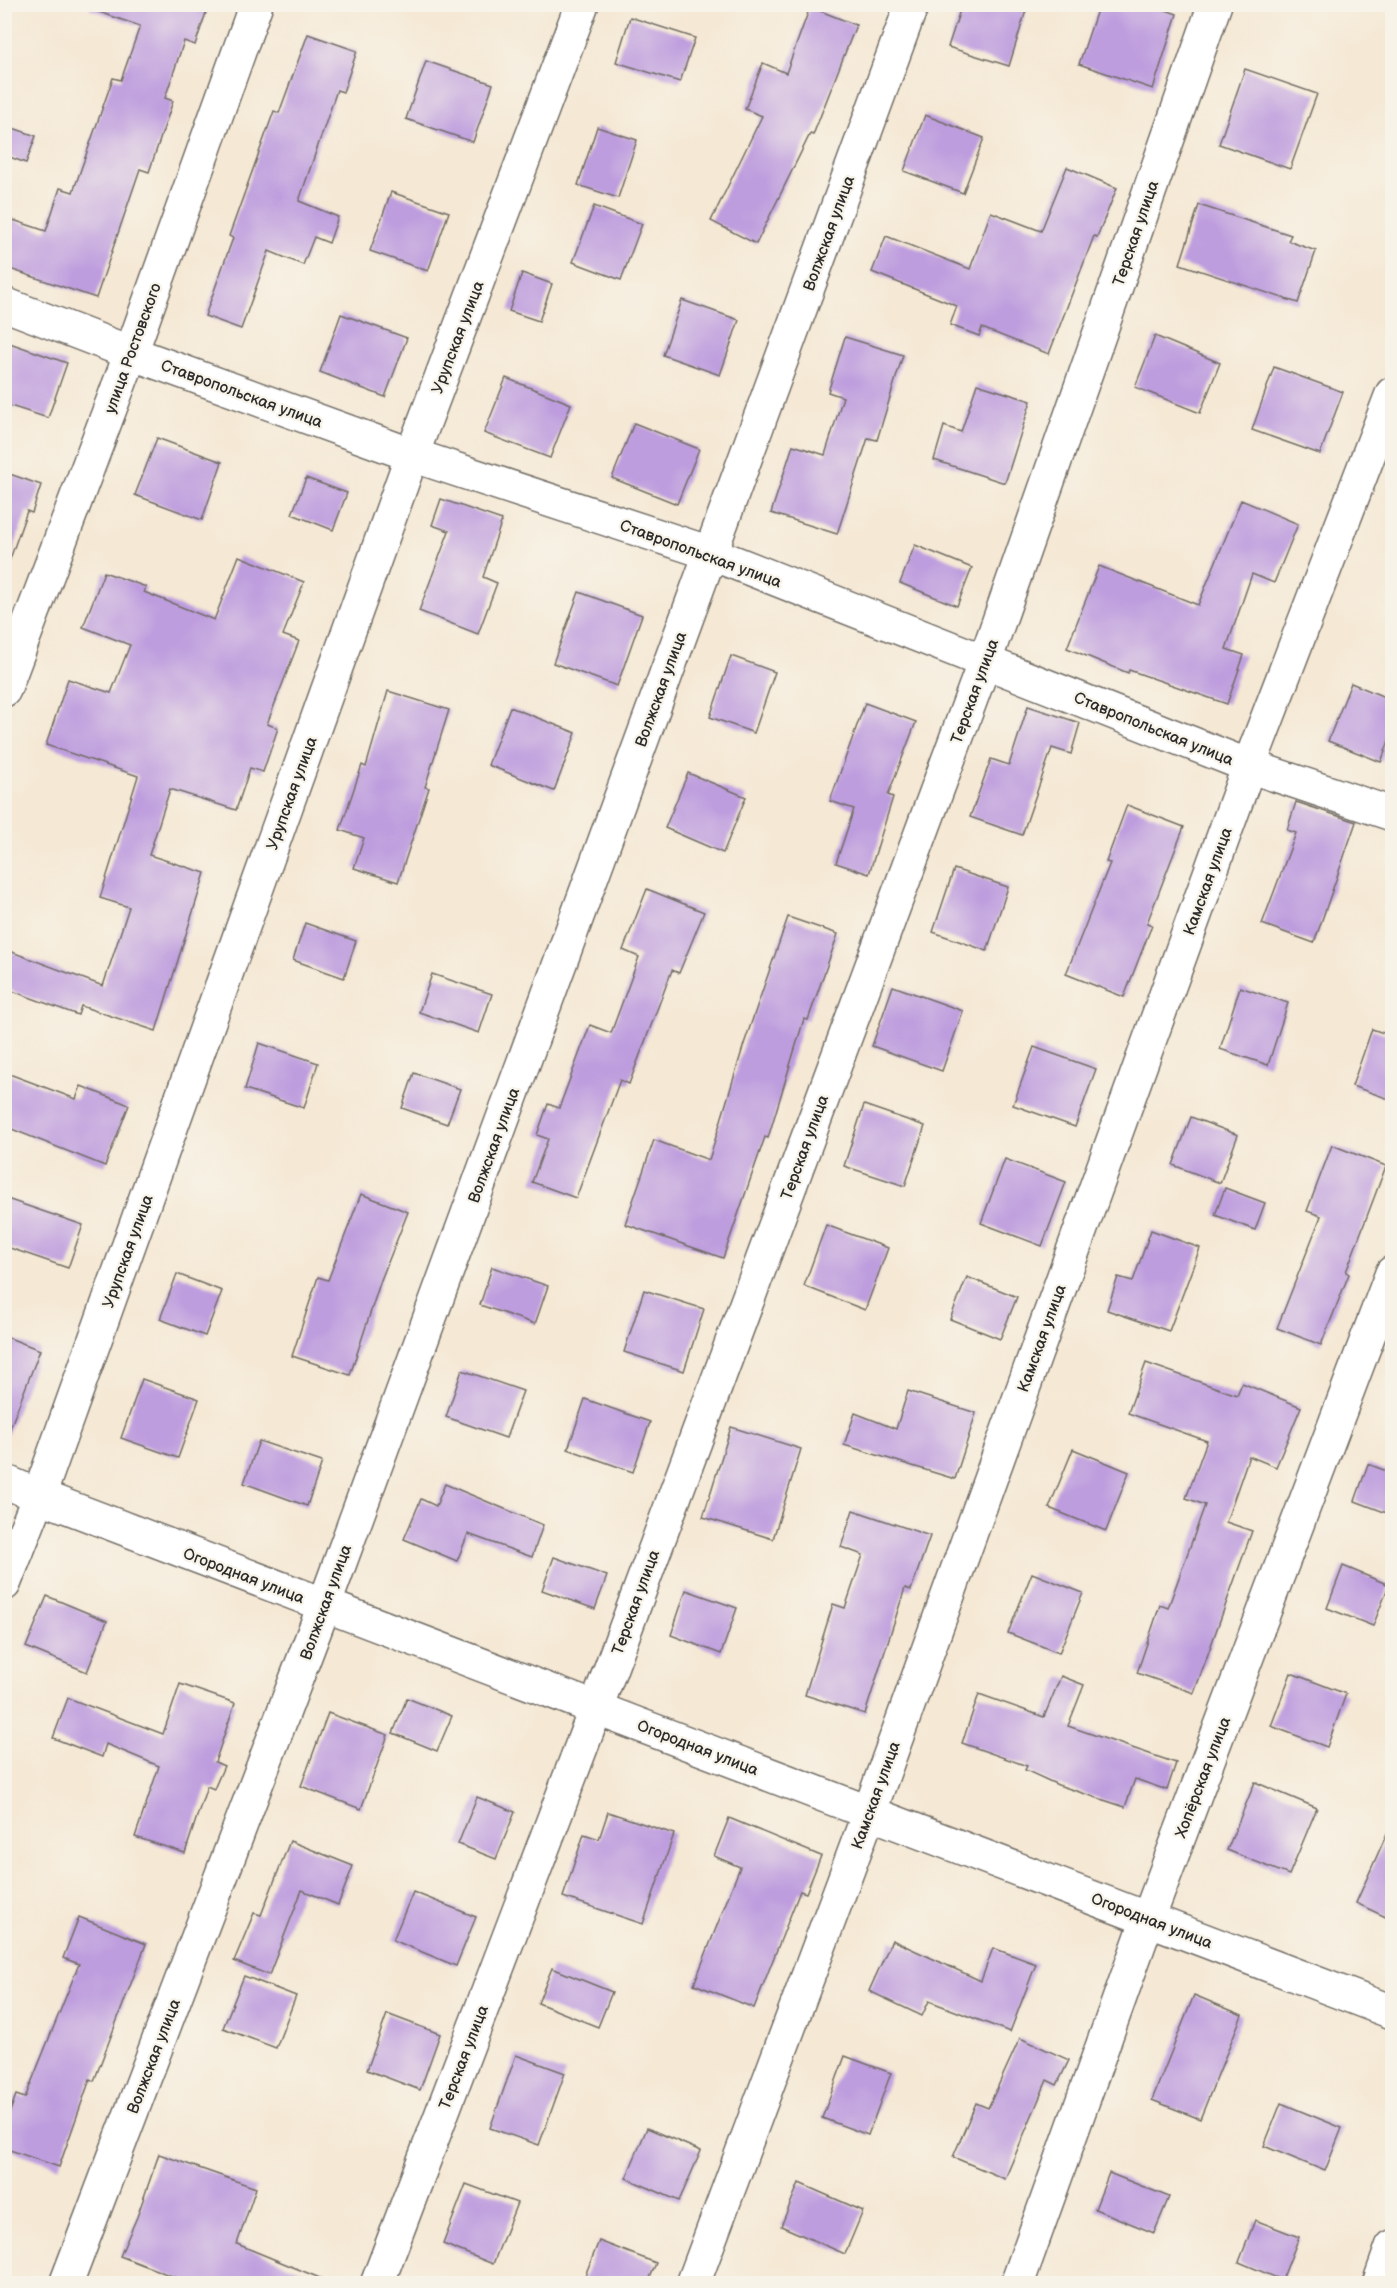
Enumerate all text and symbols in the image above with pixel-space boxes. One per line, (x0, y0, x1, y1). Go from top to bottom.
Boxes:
street label: Волжская улица (800, 173, 859, 294)
street label: Терская улица (1109, 178, 1164, 289)
street label: Урупская улица (428, 278, 489, 397)
street label: улица Ростовского (101, 281, 166, 416)
street label: Ставропольская улица (158, 356, 325, 433)
street label: Ставропольская улица (617, 516, 784, 593)
street label: Волжская улица (632, 629, 691, 750)
street label: Терская улица (948, 636, 1003, 747)
street label: Ставропольская улица (1071, 689, 1237, 770)
street label: Урупская улица (263, 734, 322, 853)
street label: Камская улица (1180, 825, 1237, 938)
street label: Волжская улица (465, 1085, 524, 1206)
street label: Терская улица (778, 1092, 833, 1203)
street label: Урупская улица (99, 1192, 158, 1311)
street label: Камская улица (1014, 1282, 1071, 1395)
street label: Волжская улица (297, 1542, 356, 1663)
street label: Огородная улица (180, 1545, 307, 1608)
street label: Терская улица (609, 1547, 664, 1658)
street label: Хопёрская улица (1172, 1714, 1235, 1841)
street label: Огородная улица (634, 1717, 761, 1780)
street label: Камская улица (848, 1739, 905, 1852)
street label: Огородная улица (1088, 1890, 1215, 1953)
street label: Волжская улица (124, 1996, 185, 2117)
street label: Терская улица (436, 2002, 493, 2112)

